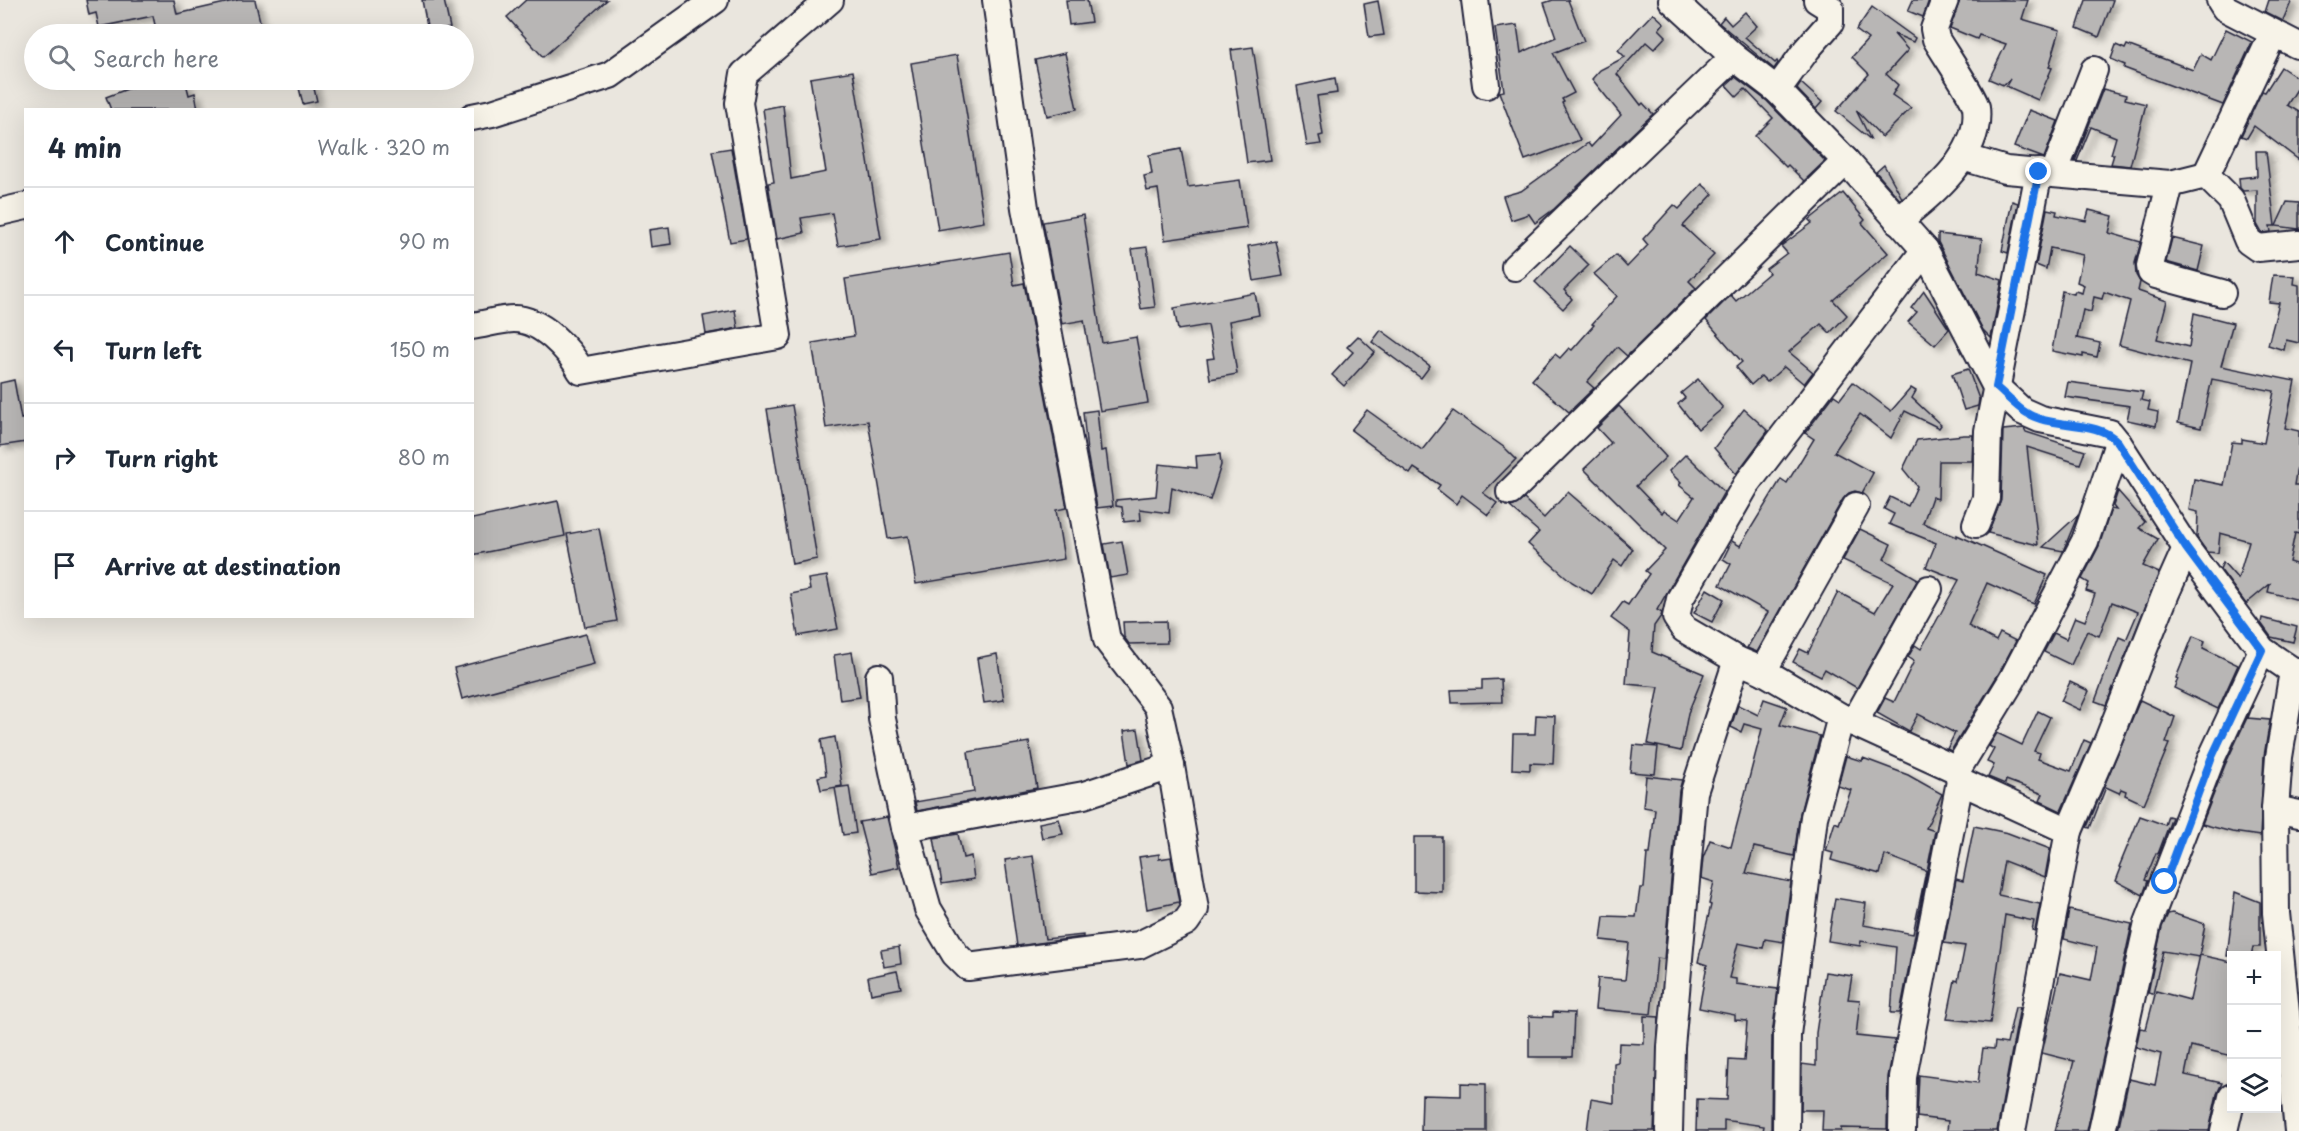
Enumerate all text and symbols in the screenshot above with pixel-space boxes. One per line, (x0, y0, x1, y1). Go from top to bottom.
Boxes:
search box (24, 24, 474, 90)
icon: search (45, 41, 78, 74)
text: Search here (93, 41, 219, 74)
text: 4 min (48, 128, 122, 167)
text: Walk · 320 m (317, 132, 450, 162)
route end (2025, 158, 2051, 184)
icon: ahead (48, 225, 81, 258)
text: Continue (105, 225, 204, 258)
text: 90 m (399, 226, 450, 256)
icon: left (48, 333, 81, 366)
text: Turn left (105, 333, 202, 366)
text: 150 m (390, 334, 450, 364)
icon: right (48, 441, 81, 474)
text: Turn right (105, 441, 218, 474)
text: 80 m (398, 442, 450, 472)
icon: arrive (48, 549, 81, 582)
text: Arrive at destination (105, 549, 341, 582)
route start (2151, 868, 2177, 894)
map controls (2227, 951, 2281, 1113)
button: + (2227, 951, 2281, 1005)
button: − (2227, 1005, 2281, 1059)
button: layers (2227, 1059, 2281, 1113)

